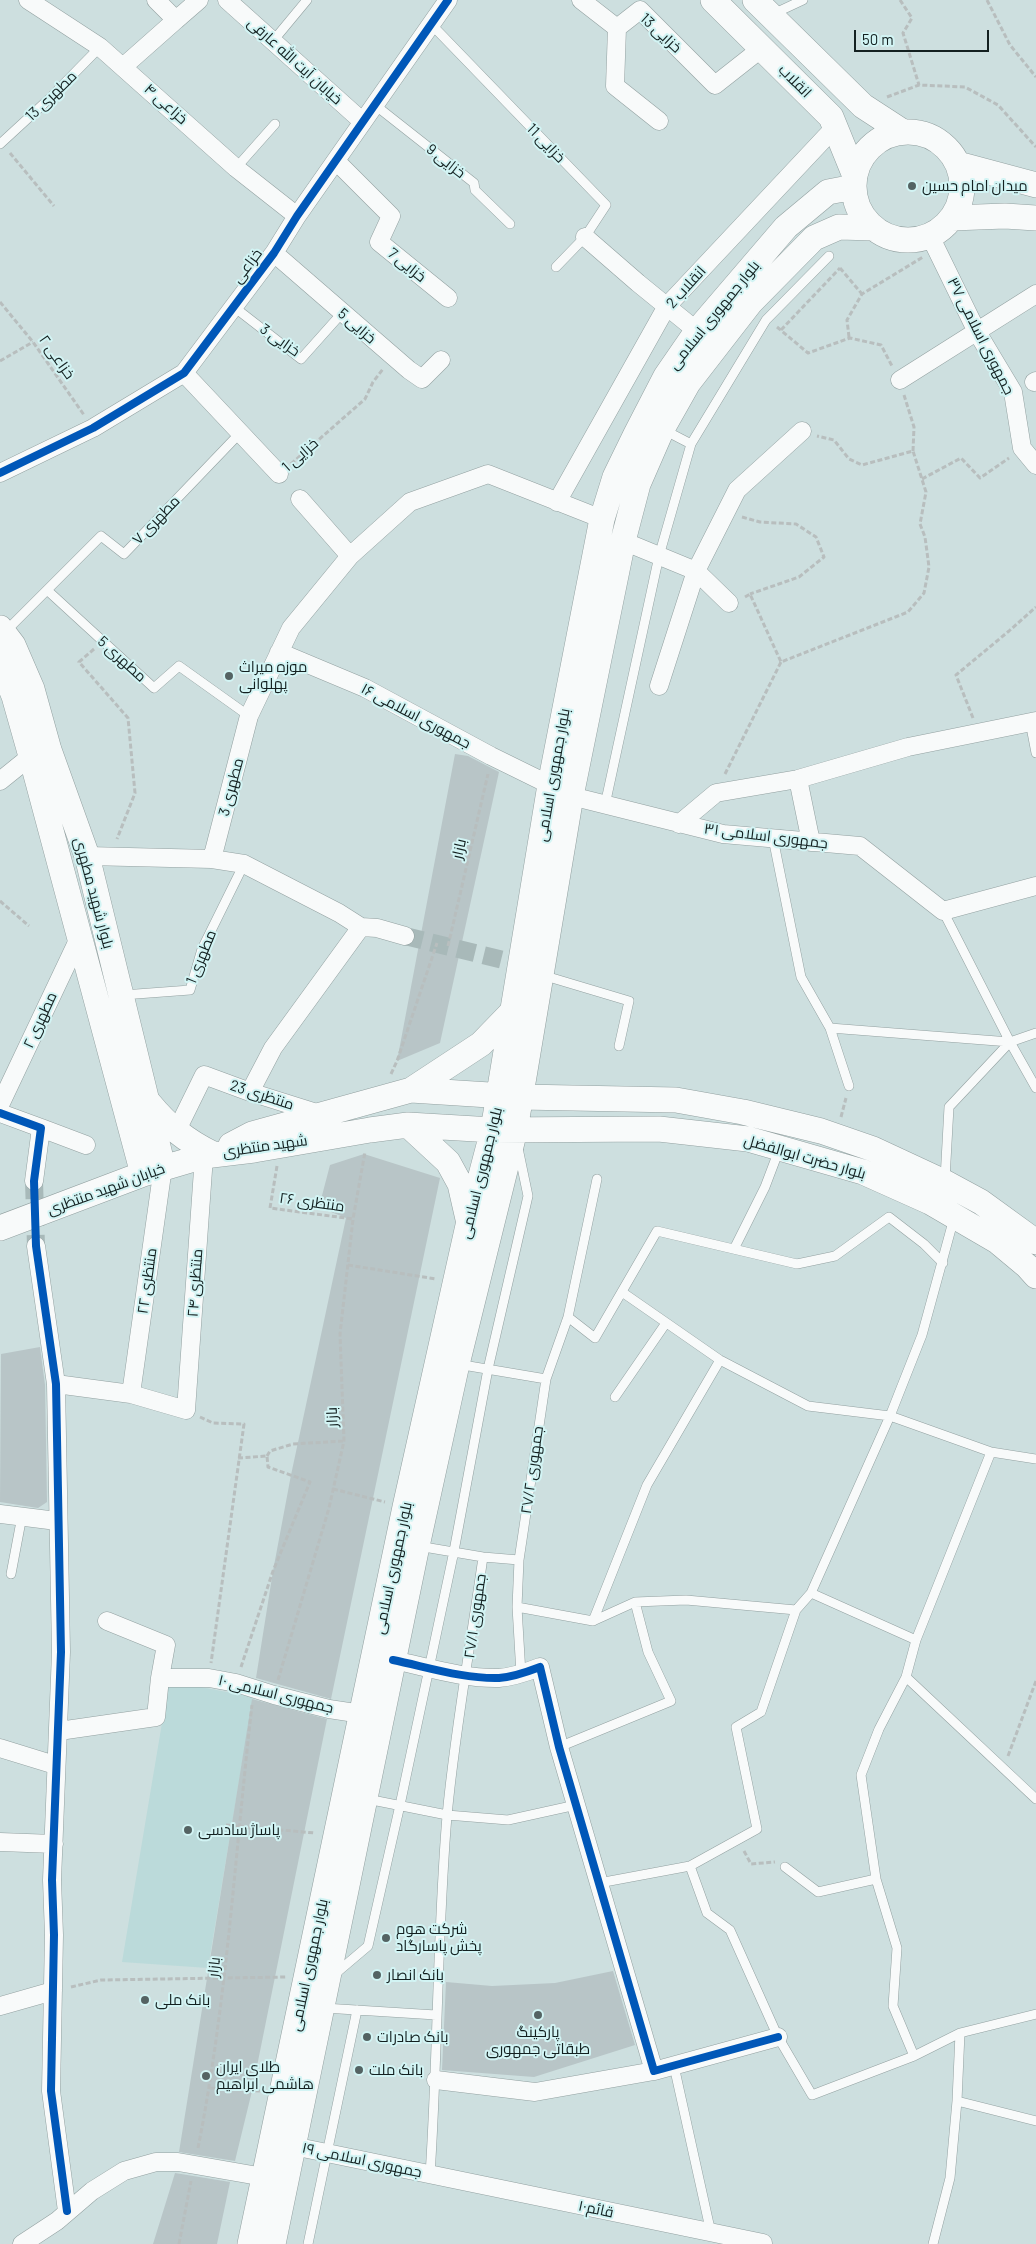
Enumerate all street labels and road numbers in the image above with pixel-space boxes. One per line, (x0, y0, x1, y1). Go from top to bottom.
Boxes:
street label: خزایی 13 (637, 9, 685, 57)
street label: خیابان آیت الله عارفی (244, 14, 346, 108)
street label: انقلاب (775, 61, 815, 101)
street label: مطهری 13 (21, 67, 81, 125)
street label: خزاعی ۴ (141, 80, 191, 128)
street label: خزایی 11 (523, 120, 569, 166)
street label: خزایی 9 (423, 140, 469, 182)
street label: خزایی 7 (384, 244, 430, 286)
street label: خزاعی (228, 245, 266, 287)
street label: بلوار جمهوری اسلامی (665, 257, 763, 373)
street label: انقلاب 2 (662, 262, 710, 312)
street label: جمهوری اسلامی ۳۷ (944, 274, 1018, 398)
street label: خزایی 5 (334, 305, 380, 347)
street label: خزایی 3 (256, 320, 304, 360)
street label: خزاعی ۲ (35, 331, 79, 383)
street label: خزایی 1 (278, 434, 322, 476)
street label: مطهری ۷ (128, 492, 184, 548)
street label: مطهری 5 (94, 632, 150, 686)
street label: جمهوری اسلامی ۱۶ (358, 680, 474, 752)
street label: بلوار جمهوری اسلامی (532, 707, 574, 843)
street label: مطهری 3 (215, 756, 247, 818)
street label: جمهوری اسلامی ۳۱ (703, 819, 829, 853)
street label: بلوار شهید مطهری (70, 835, 118, 951)
street label: بازار (448, 837, 470, 861)
street label: مطهری 1 (182, 927, 220, 987)
street label: مطهری ۲ (19, 989, 61, 1051)
street label: منتظری 23 (228, 1076, 296, 1114)
street label: بلوار جمهوری اسلامی (456, 1105, 506, 1241)
street label: شهید منتظری (221, 1131, 309, 1161)
street label: بلوار حضرت ابوالفضل (742, 1131, 868, 1183)
street label: خیابان شهید منتظری (45, 1159, 167, 1219)
street label: منتظری ۲۶ (278, 1189, 346, 1215)
street label: منتظری ۲۲ (133, 1247, 161, 1315)
street label: منتظری ۲۴ (184, 1248, 206, 1318)
street label: بازار (323, 1407, 341, 1427)
street label: جمهوری ۲۷/۲ (517, 1425, 547, 1515)
street label: بلوار جمهوری اسلامی (370, 1500, 416, 1636)
street label: جمهوری ۲۷/۱ (460, 1573, 490, 1659)
street label: جمهوری اسلامی ۱۰ (216, 1671, 336, 1717)
street label: بلوار جمهوری اسلامی (286, 1897, 332, 2033)
street label: بازار (204, 1956, 224, 1978)
street label: جمهوری اسلامی ۱۹ (300, 2138, 424, 2182)
street label: قائم۱۰ (577, 2196, 615, 2222)

